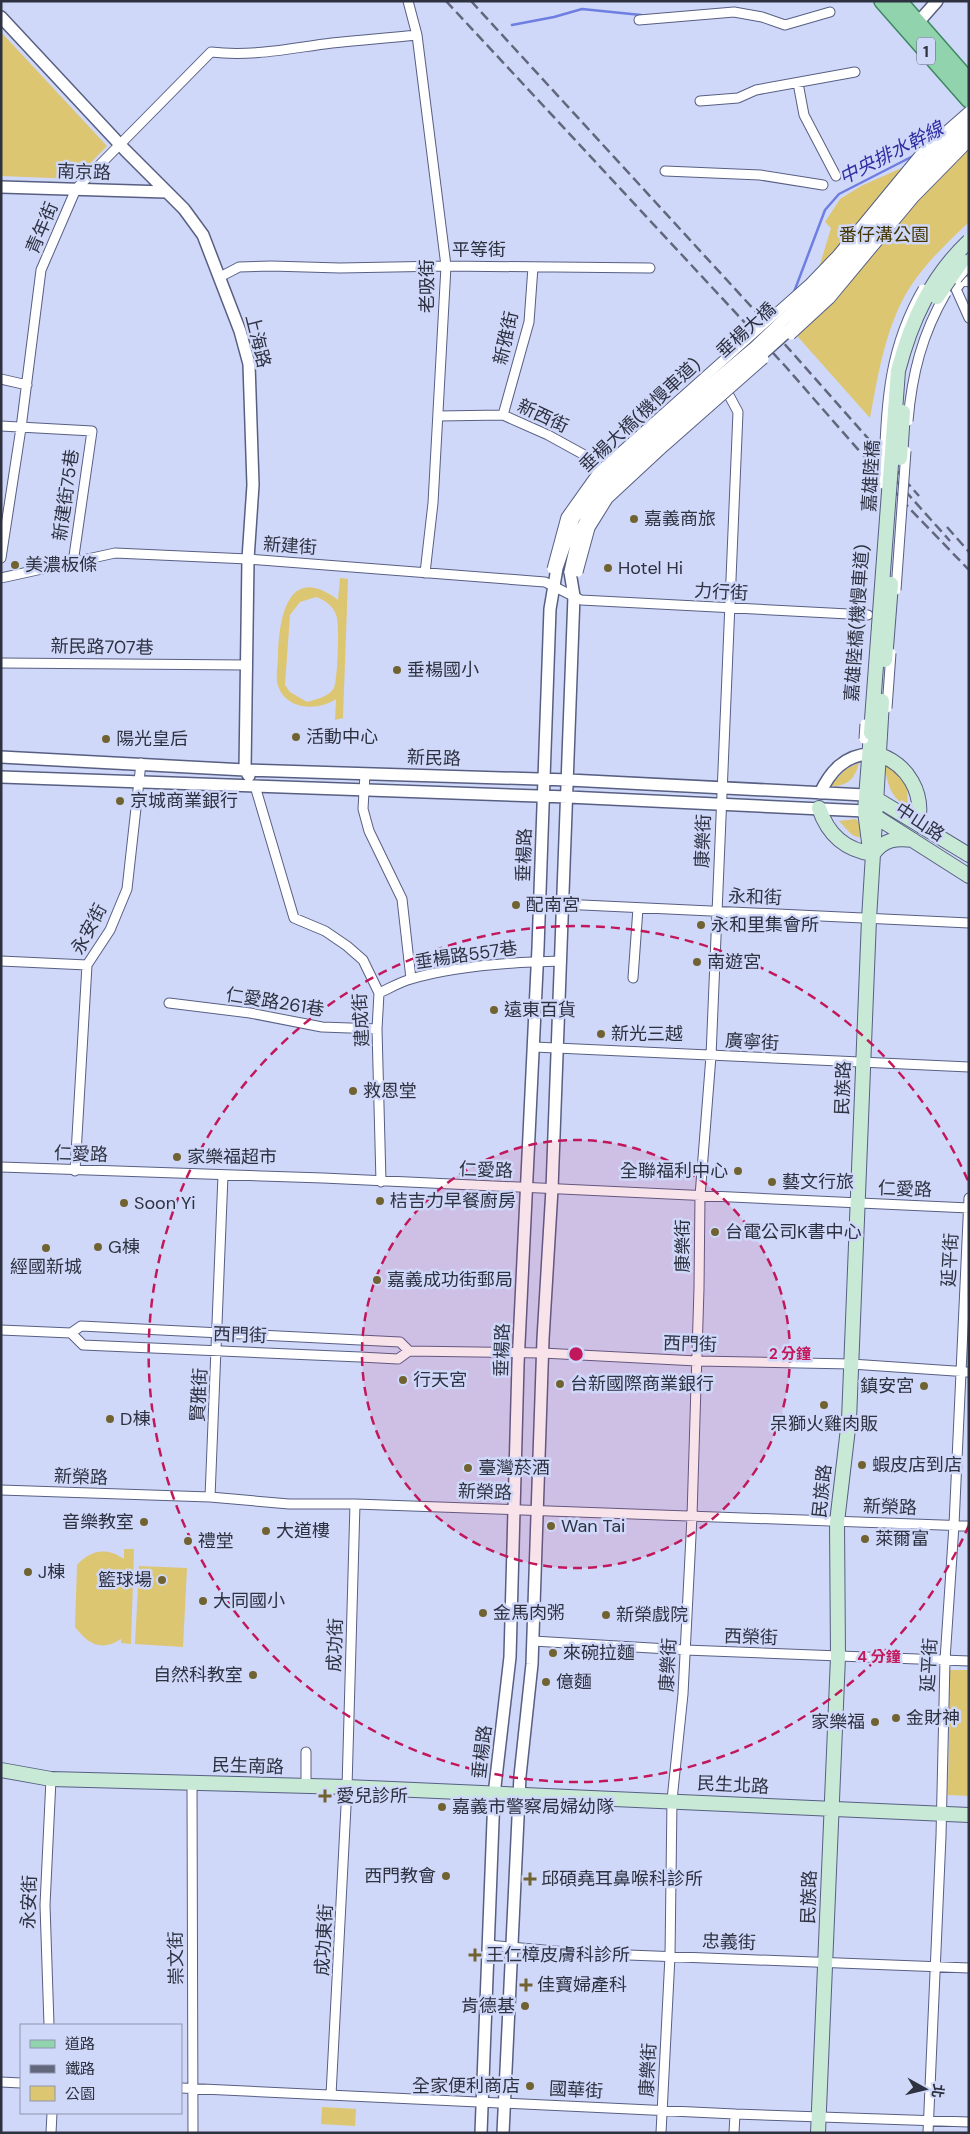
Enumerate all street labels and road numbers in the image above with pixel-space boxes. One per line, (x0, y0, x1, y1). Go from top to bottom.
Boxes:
road number: 1 (917, 37, 935, 64)
street label: 南京路 (57, 159, 111, 185)
street label: 青年街 (20, 198, 64, 258)
street label: 平等街 (452, 238, 506, 262)
street label: 老吸街 (415, 259, 439, 313)
street label: 垂楊大橋 (711, 297, 781, 363)
street label: 新雅街 (488, 309, 524, 367)
street label: 上海路 (240, 312, 276, 370)
street label: 垂楊大橋(機慢車道) (574, 353, 706, 477)
street label: 新西街 (513, 394, 573, 438)
street label: 嘉雄陸橋 (857, 439, 885, 513)
street label: 新建街75巷 (48, 448, 84, 542)
street label: 新建街 (262, 532, 318, 560)
street label: 嘉雄陸橋(機慢車道) (840, 544, 874, 702)
street label: 力行街 (693, 579, 749, 605)
street label: 新民路707巷 (50, 634, 154, 660)
street label: 新民路 (407, 745, 461, 771)
street label: 中山路 (891, 797, 949, 847)
street label: 康樂街 (690, 814, 716, 868)
street label: 垂楊路 (511, 828, 537, 882)
street label: 永和街 (728, 884, 782, 910)
street label: 永安街 (66, 900, 112, 958)
street label: 垂楊路557巷 (413, 936, 519, 974)
street label: 仁愛路261巷 (224, 982, 326, 1022)
street label: 建成街 (348, 992, 374, 1048)
street label: 廣寧街 (724, 1029, 780, 1055)
street label: 民族路 (830, 1061, 856, 1115)
street label: 仁愛路 (54, 1141, 108, 1167)
street label: 仁愛路 (459, 1157, 513, 1183)
street label: 仁愛路 (878, 1176, 932, 1202)
street label: 康樂街 (671, 1219, 695, 1273)
street label: 延平街 (937, 1232, 963, 1288)
street label: 西門街 (213, 1322, 267, 1348)
street label: 垂楊路 (489, 1323, 515, 1377)
street label: 西門街 (663, 1331, 717, 1357)
street label: 賢雅街 (186, 1367, 212, 1423)
street label: 民族路 (807, 1463, 837, 1519)
street label: 新榮路 (54, 1464, 108, 1490)
street label: 新榮路 (458, 1479, 512, 1505)
street label: 新榮路 (863, 1494, 917, 1520)
street label: 成功街 (322, 1618, 348, 1672)
street label: 西榮街 (724, 1624, 778, 1650)
street label: 康樂街 (655, 1637, 681, 1693)
street label: 延平街 (916, 1637, 942, 1693)
street label: 垂楊路 (467, 1724, 497, 1780)
street label: 民生南路 (212, 1753, 284, 1779)
street label: 民生北路 (696, 1771, 770, 1799)
street label: 民族路 (796, 1870, 822, 1924)
street label: 永安街 (16, 1875, 42, 1929)
street label: 成功東街 (310, 1903, 338, 1977)
street label: 忠義街 (702, 1929, 756, 1955)
street label: 崇文街 (164, 1931, 188, 1985)
street label: 康樂街 (635, 2042, 661, 2098)
street label: 國華街 (548, 2077, 604, 2103)

